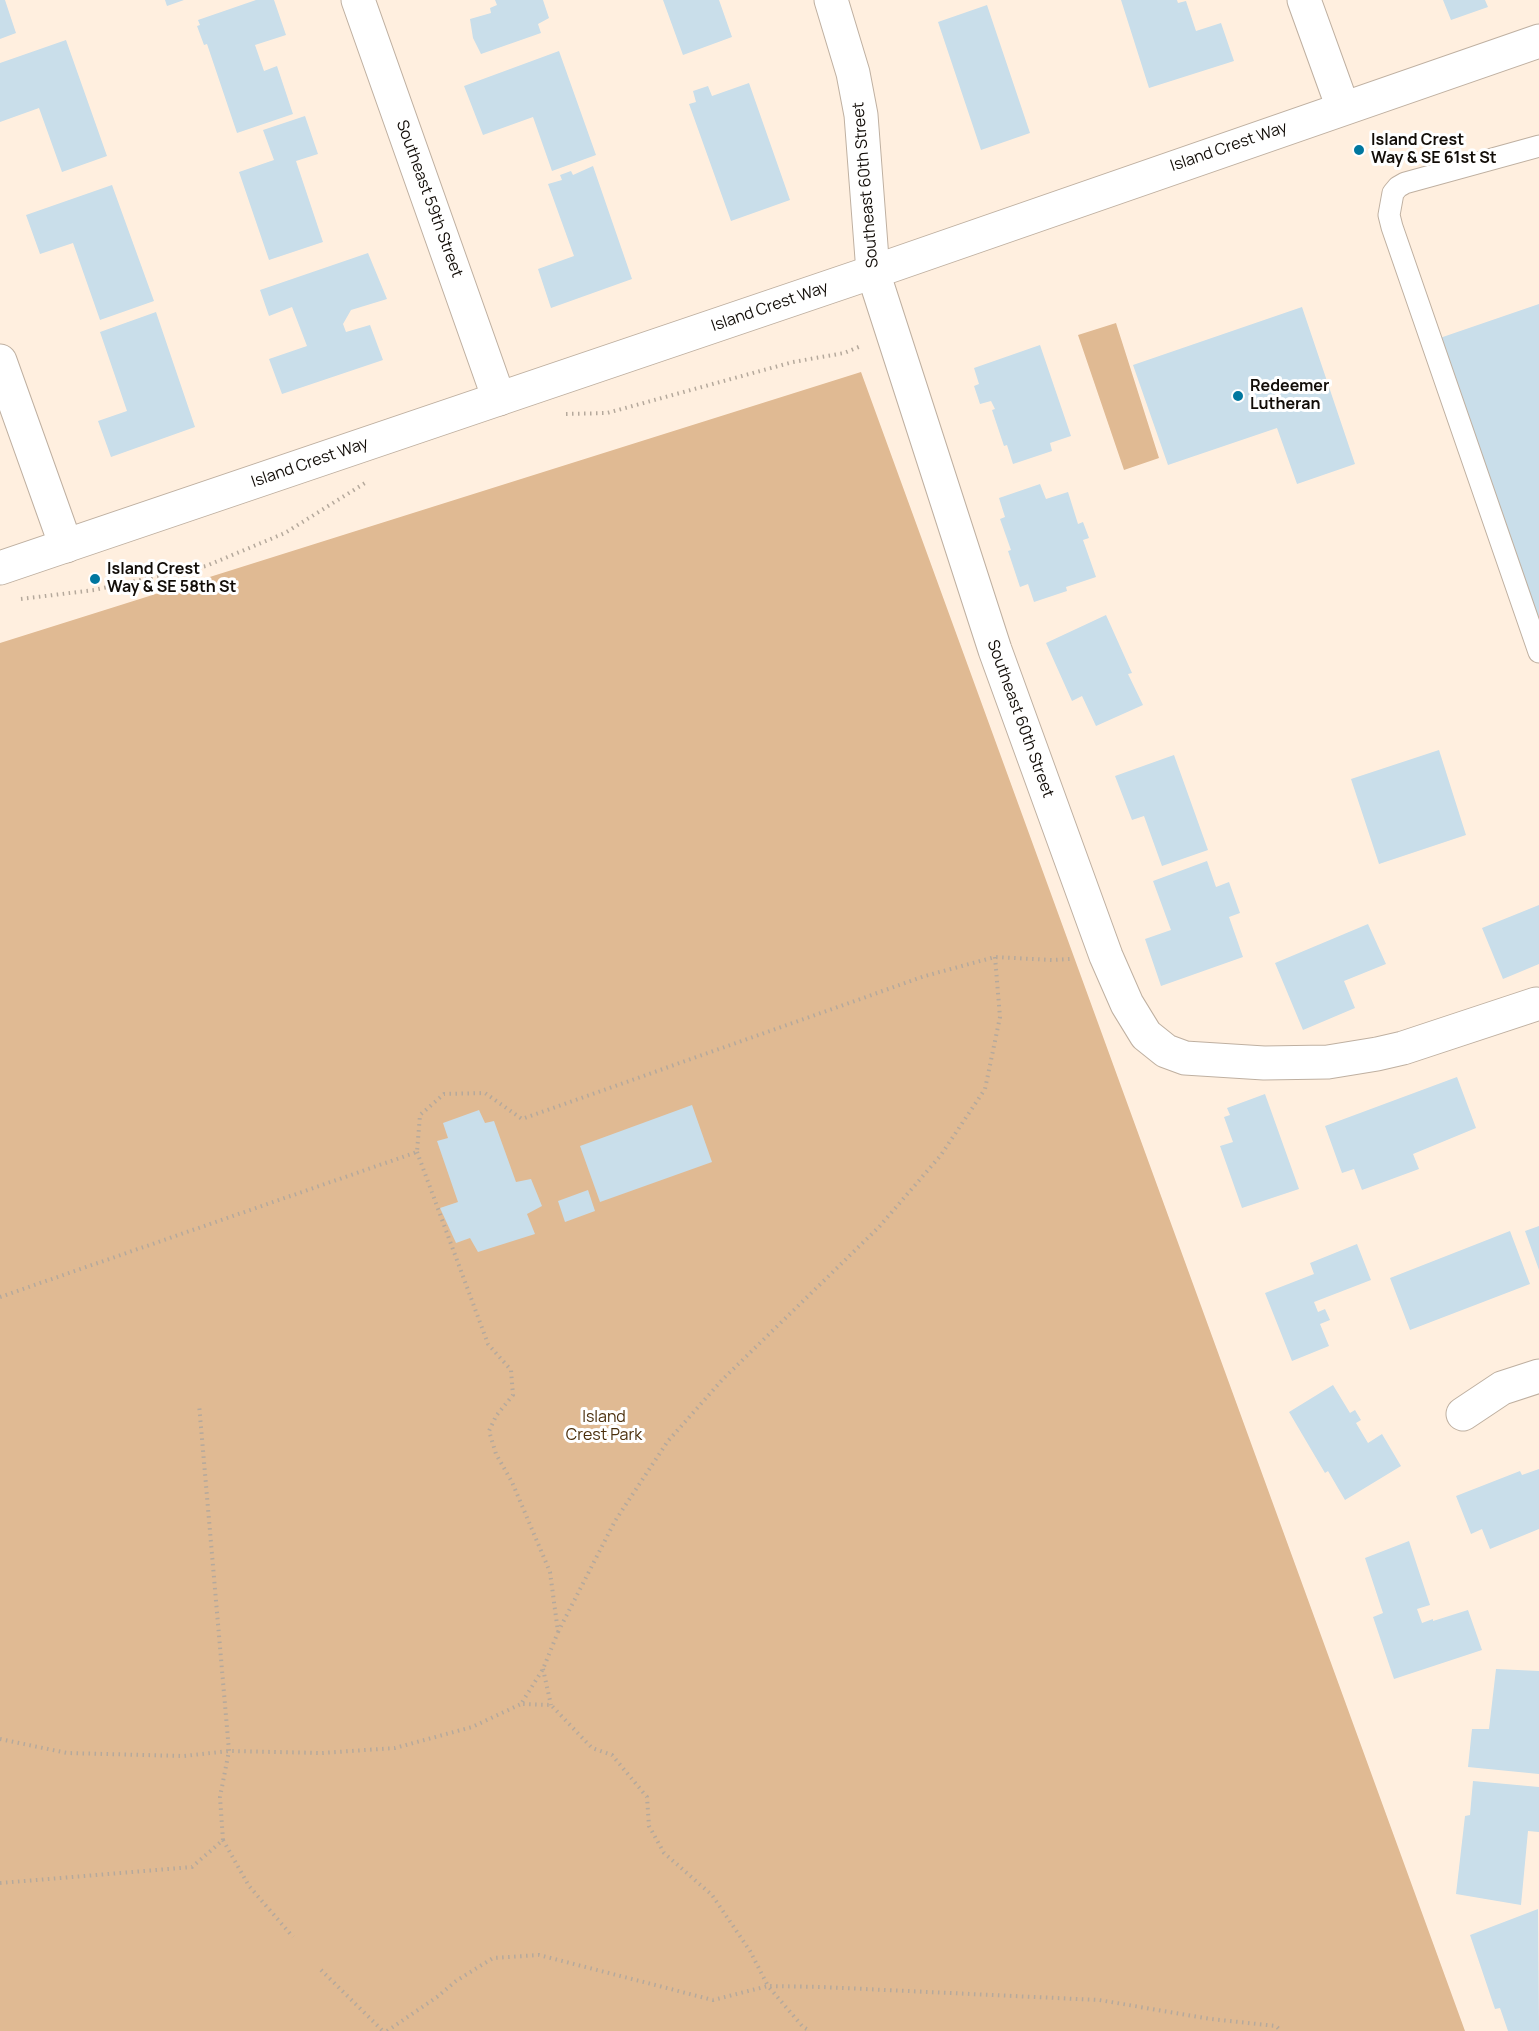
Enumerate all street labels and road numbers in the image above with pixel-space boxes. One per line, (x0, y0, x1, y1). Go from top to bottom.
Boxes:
street label: Southeast 60th Street (849, 101, 883, 269)
street label: Southeast 59th Street (392, 118, 466, 280)
street label: Island Crest Way (1168, 118, 1290, 176)
street label: Island Crest Way (709, 278, 831, 336)
street label: Island Crest Way (249, 434, 371, 492)
street label: Southeast 60th Street (982, 637, 1058, 801)

